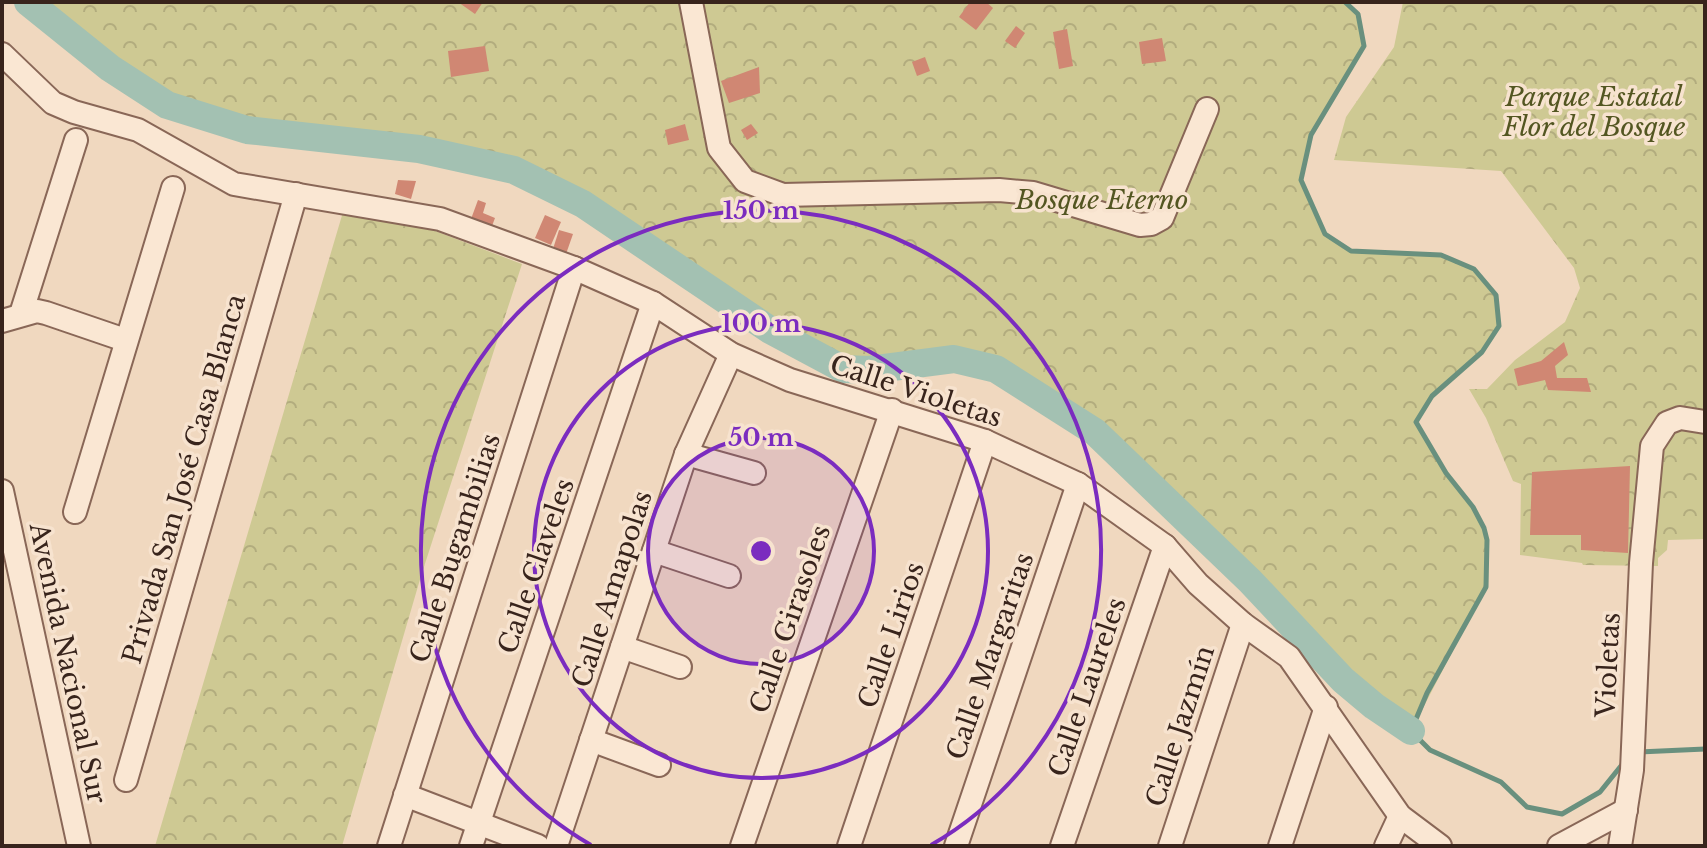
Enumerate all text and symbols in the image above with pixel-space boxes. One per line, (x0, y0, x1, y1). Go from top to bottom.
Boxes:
park label: Parque Estatal Flor del Bosque (1502, 81, 1685, 143)
park label: Bosque Eterno (1015, 184, 1188, 216)
text: 150 m (723, 196, 799, 225)
street label: Privada San José Casa Blanca (116, 290, 252, 668)
text: 100 m (721, 309, 801, 338)
street label: Calle Violetas (826, 348, 1006, 434)
text: 50 m (728, 423, 794, 452)
street label: Calle Bugambilias (403, 429, 507, 667)
street label: Calle Claveles (491, 474, 581, 658)
street label: Calle Amapolas (565, 486, 659, 692)
street label: Avenida Nacional Sur (22, 519, 114, 807)
street label: Calle Girasoles (743, 521, 837, 717)
centre of rings (747, 537, 775, 565)
street label: Calle Margaritas (940, 548, 1040, 764)
street label: Calle Lirios (851, 558, 931, 712)
street label: Calle Laureles (1041, 593, 1133, 781)
street label: Violetas (1589, 612, 1627, 719)
street label: Calle Jazmín (1139, 641, 1221, 811)

